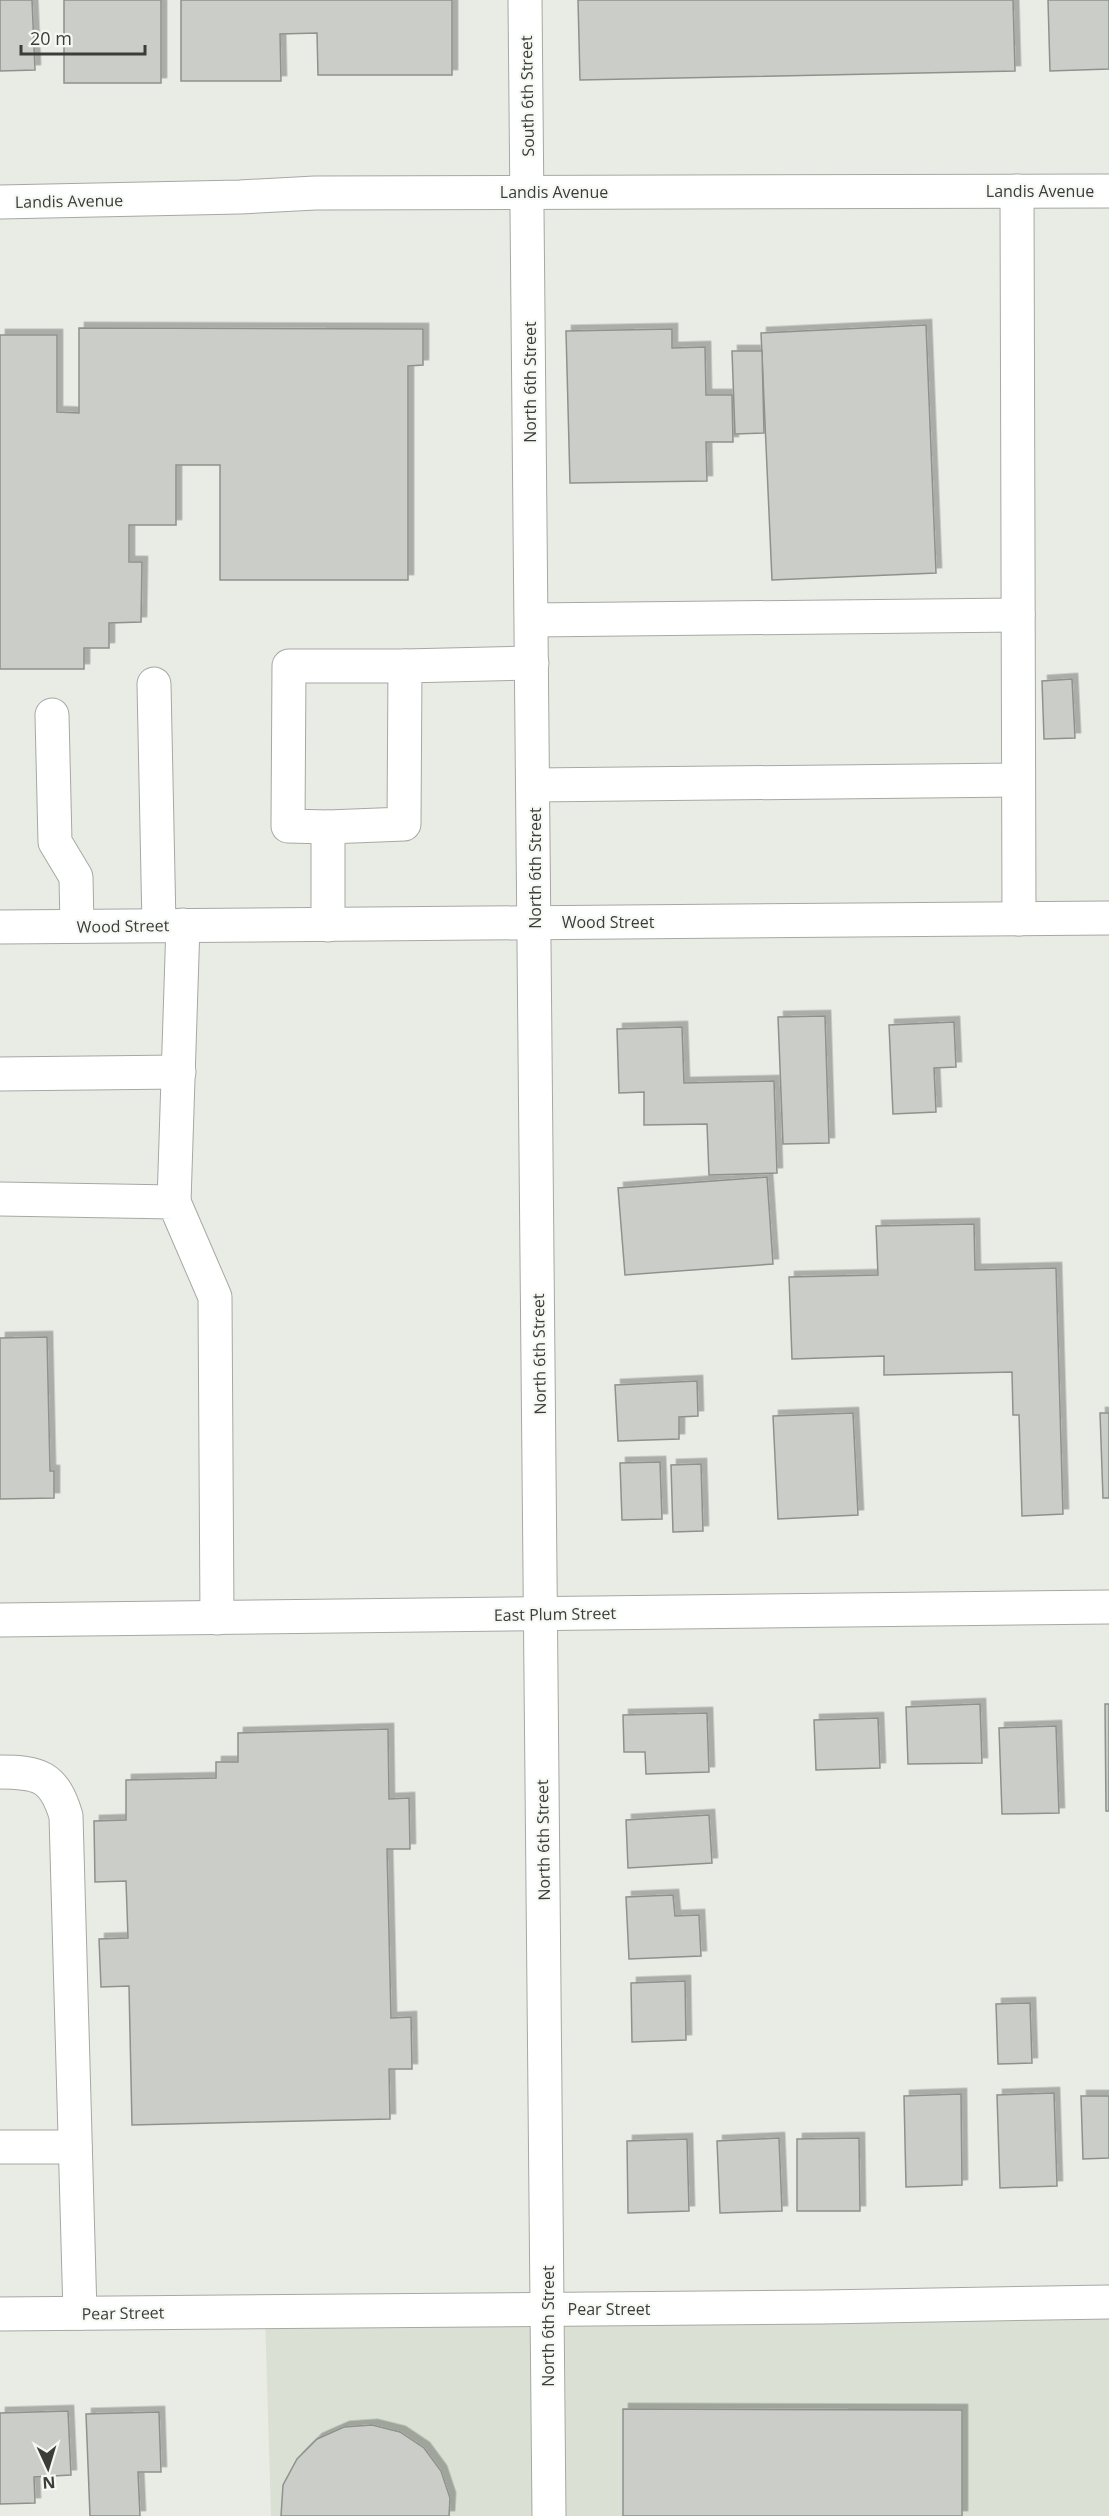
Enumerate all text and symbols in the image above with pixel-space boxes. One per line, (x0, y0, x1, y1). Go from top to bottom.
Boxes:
scale bar (21, 18, 146, 56)
text: 20 m (30, 26, 72, 50)
street label: South 6th Street (515, 35, 539, 157)
street label: Landis Avenue (986, 180, 1094, 202)
street label: Landis Avenue (500, 181, 608, 203)
street label: Landis Avenue (15, 189, 123, 213)
street label: North 6th Street (519, 321, 541, 443)
street label: North 6th Street (524, 807, 546, 929)
street label: Wood Street (562, 911, 655, 933)
street label: Wood Street (76, 914, 170, 938)
street label: North 6th Street (527, 1293, 551, 1415)
street label: East Plum Street (494, 1602, 617, 1626)
street label: North 6th Street (531, 1779, 555, 1901)
street label: North 6th Street (537, 2265, 559, 2387)
street label: Pear Street (568, 2298, 651, 2320)
street label: Pear Street (81, 2301, 165, 2325)
north arrow (18, 2438, 78, 2498)
text: N (42, 2472, 56, 2494)

